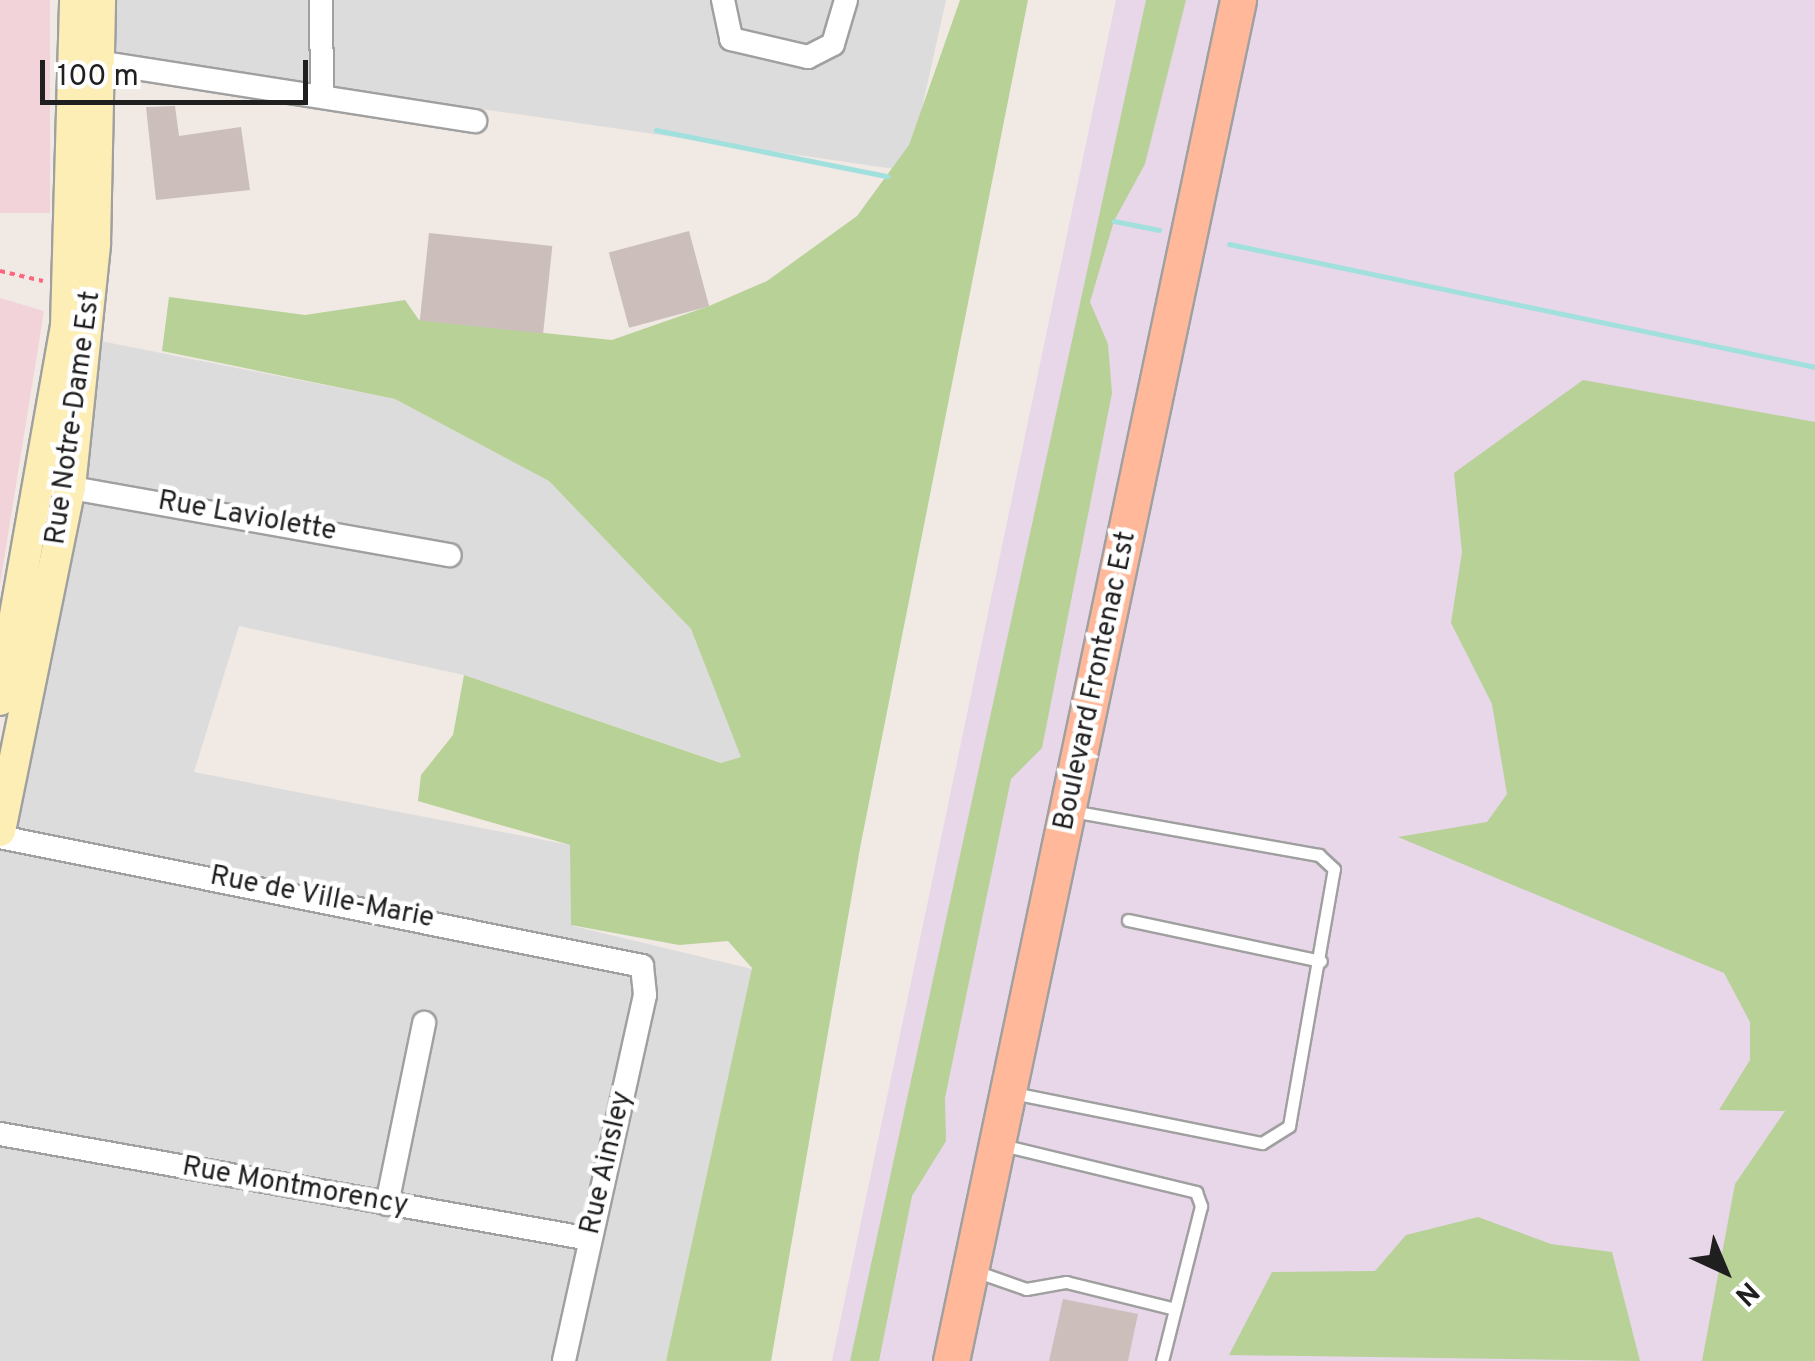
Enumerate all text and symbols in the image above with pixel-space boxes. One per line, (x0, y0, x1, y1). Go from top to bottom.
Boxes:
scale bar (45, 40, 312, 102)
text: 100 m (57, 59, 139, 96)
street label: Rue Notre-Dame Est (40, 289, 108, 547)
street label: Rue Laviolette (155, 485, 339, 549)
street label: Boulevard Frontenac Est (1048, 528, 1144, 834)
street label: Rue de Ville-Marie (207, 860, 437, 936)
street label: Rue Ainsley (574, 1088, 640, 1238)
street label: Rue Montmorency (179, 1151, 411, 1223)
north arrow (1675, 1221, 1775, 1321)
text: N (1726, 1273, 1766, 1313)

